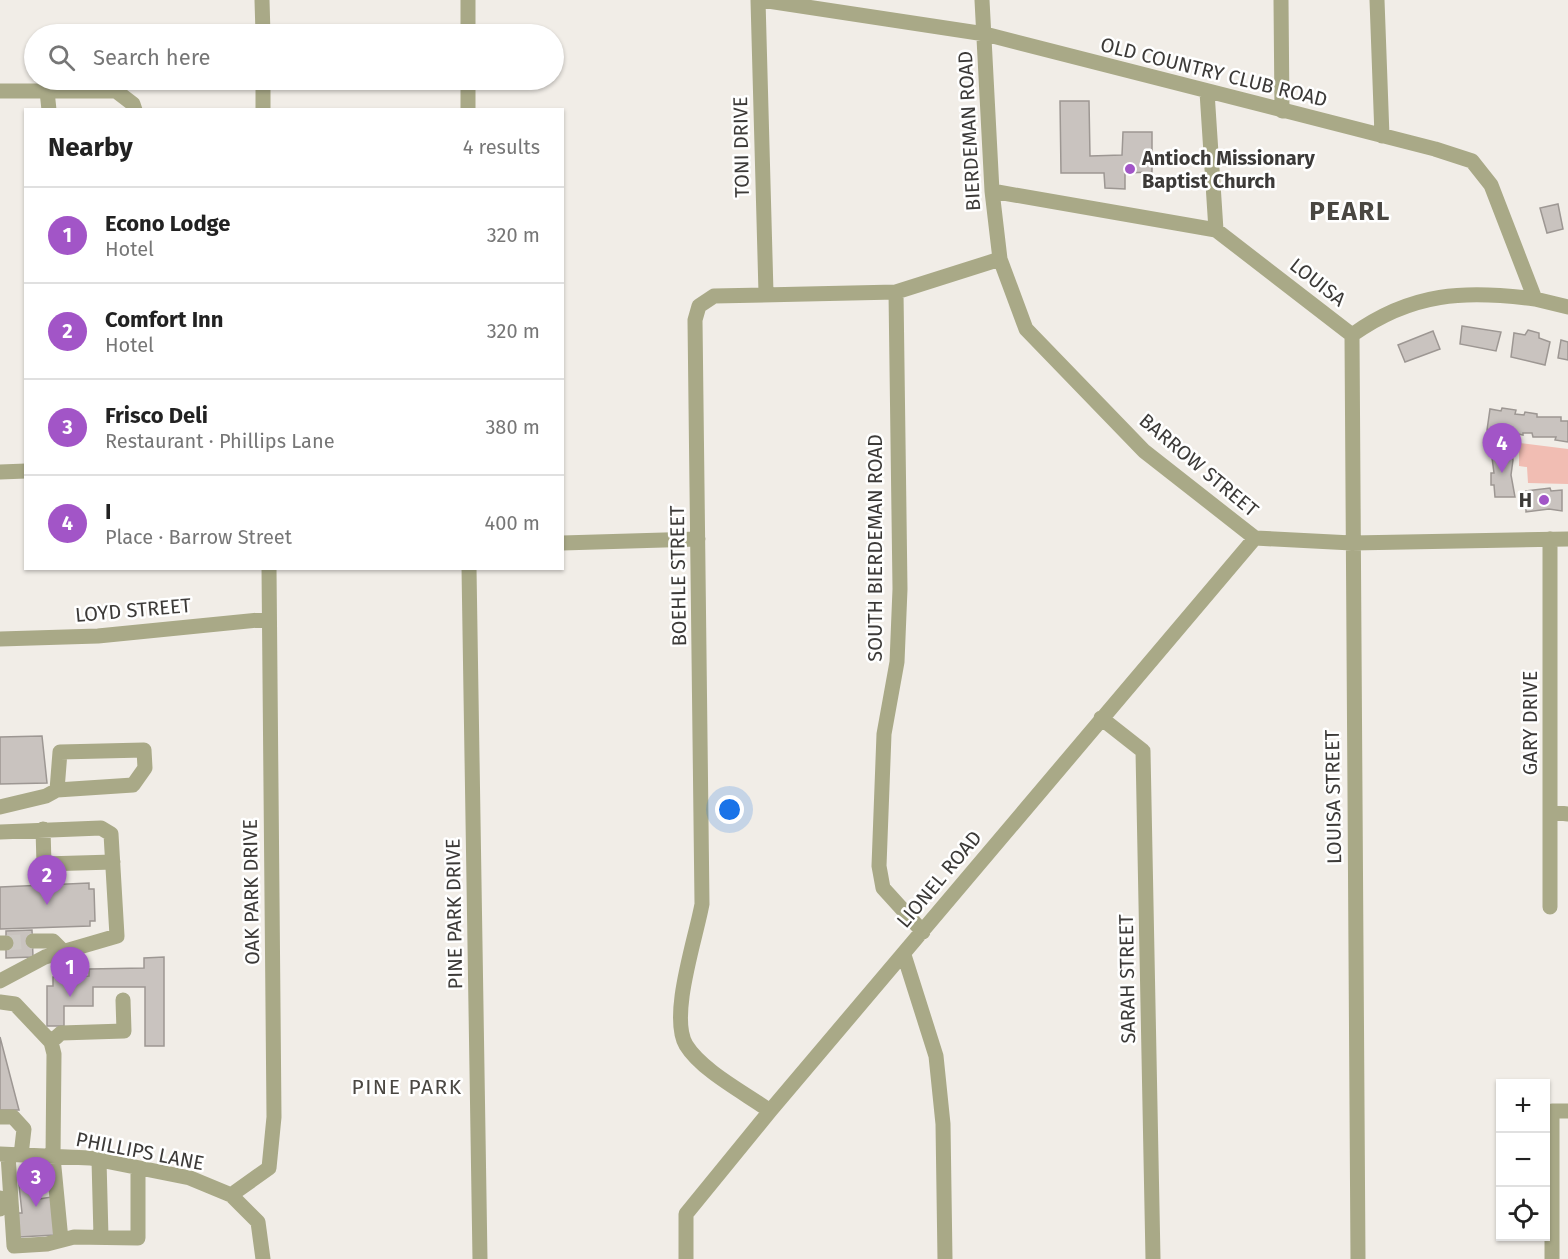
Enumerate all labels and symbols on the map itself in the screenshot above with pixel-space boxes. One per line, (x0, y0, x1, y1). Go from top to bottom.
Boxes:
street label: OLD COUNTRY CLUB ROAD (1098, 32, 1330, 112)
street label: BIERDEMAN ROAD (953, 50, 985, 212)
street label: TONI DRIVE (728, 96, 754, 198)
place label: Antioch Missionary Baptist Church (1141, 146, 1316, 193)
marker: Antioch Missionary Baptist Church (1123, 162, 1137, 176)
district label: PEARL (1309, 196, 1391, 227)
street label: LOUISA (1285, 253, 1351, 312)
street label: BARROW STREET (1135, 408, 1264, 522)
pin: 4 (1482, 424, 1522, 473)
street label: SOUTH BIERDEMAN ROAD (863, 434, 887, 662)
place label: H (1519, 488, 1532, 512)
marker: H (1537, 493, 1551, 507)
street label: BOEHLE STREET (665, 505, 691, 647)
street label: LOYD STREET (74, 593, 193, 627)
street label: GARY DRIVE (1518, 671, 1542, 775)
street label: LOUISA STREET (1320, 729, 1346, 864)
your location (715, 795, 744, 824)
street label: OAK PARK DRIVE (238, 819, 264, 965)
street label: LIONEL ROAD (891, 826, 987, 932)
street label: PINE PARK DRIVE (441, 838, 467, 990)
pin: 2 (28, 856, 66, 905)
street label: SARAH STREET (1114, 913, 1140, 1044)
pin: 1 (50, 948, 90, 997)
district label: PINE PARK (351, 1074, 463, 1100)
street label: PHILLIPS LANE (74, 1127, 206, 1175)
pin: 3 (16, 1158, 56, 1207)

